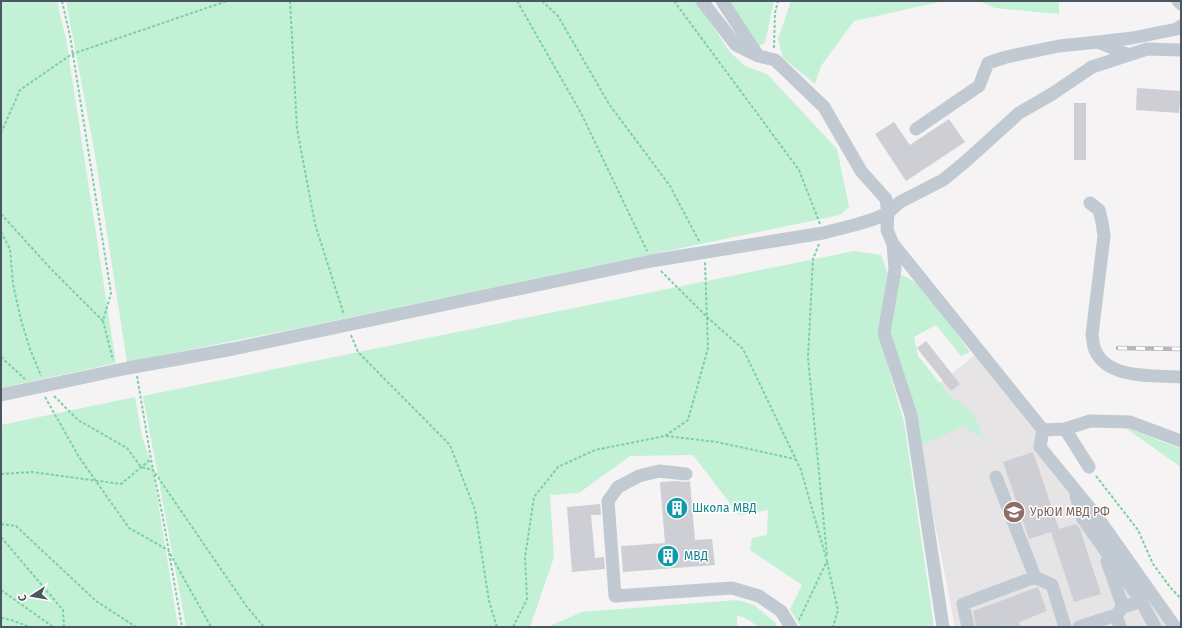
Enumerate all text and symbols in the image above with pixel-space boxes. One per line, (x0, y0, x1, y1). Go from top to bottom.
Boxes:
building icon: Школа МВД (664, 495, 690, 521)
school or university icon: УрЮИ МВД РФ (1001, 499, 1027, 525)
place label: Школа МВД (692, 501, 757, 515)
place label: УрЮИ МВД РФ (1030, 505, 1110, 519)
building icon: МВД (655, 543, 681, 569)
place label: МВД (684, 549, 708, 563)
north arrow (12, 576, 52, 616)
text: С (16, 593, 30, 602)

